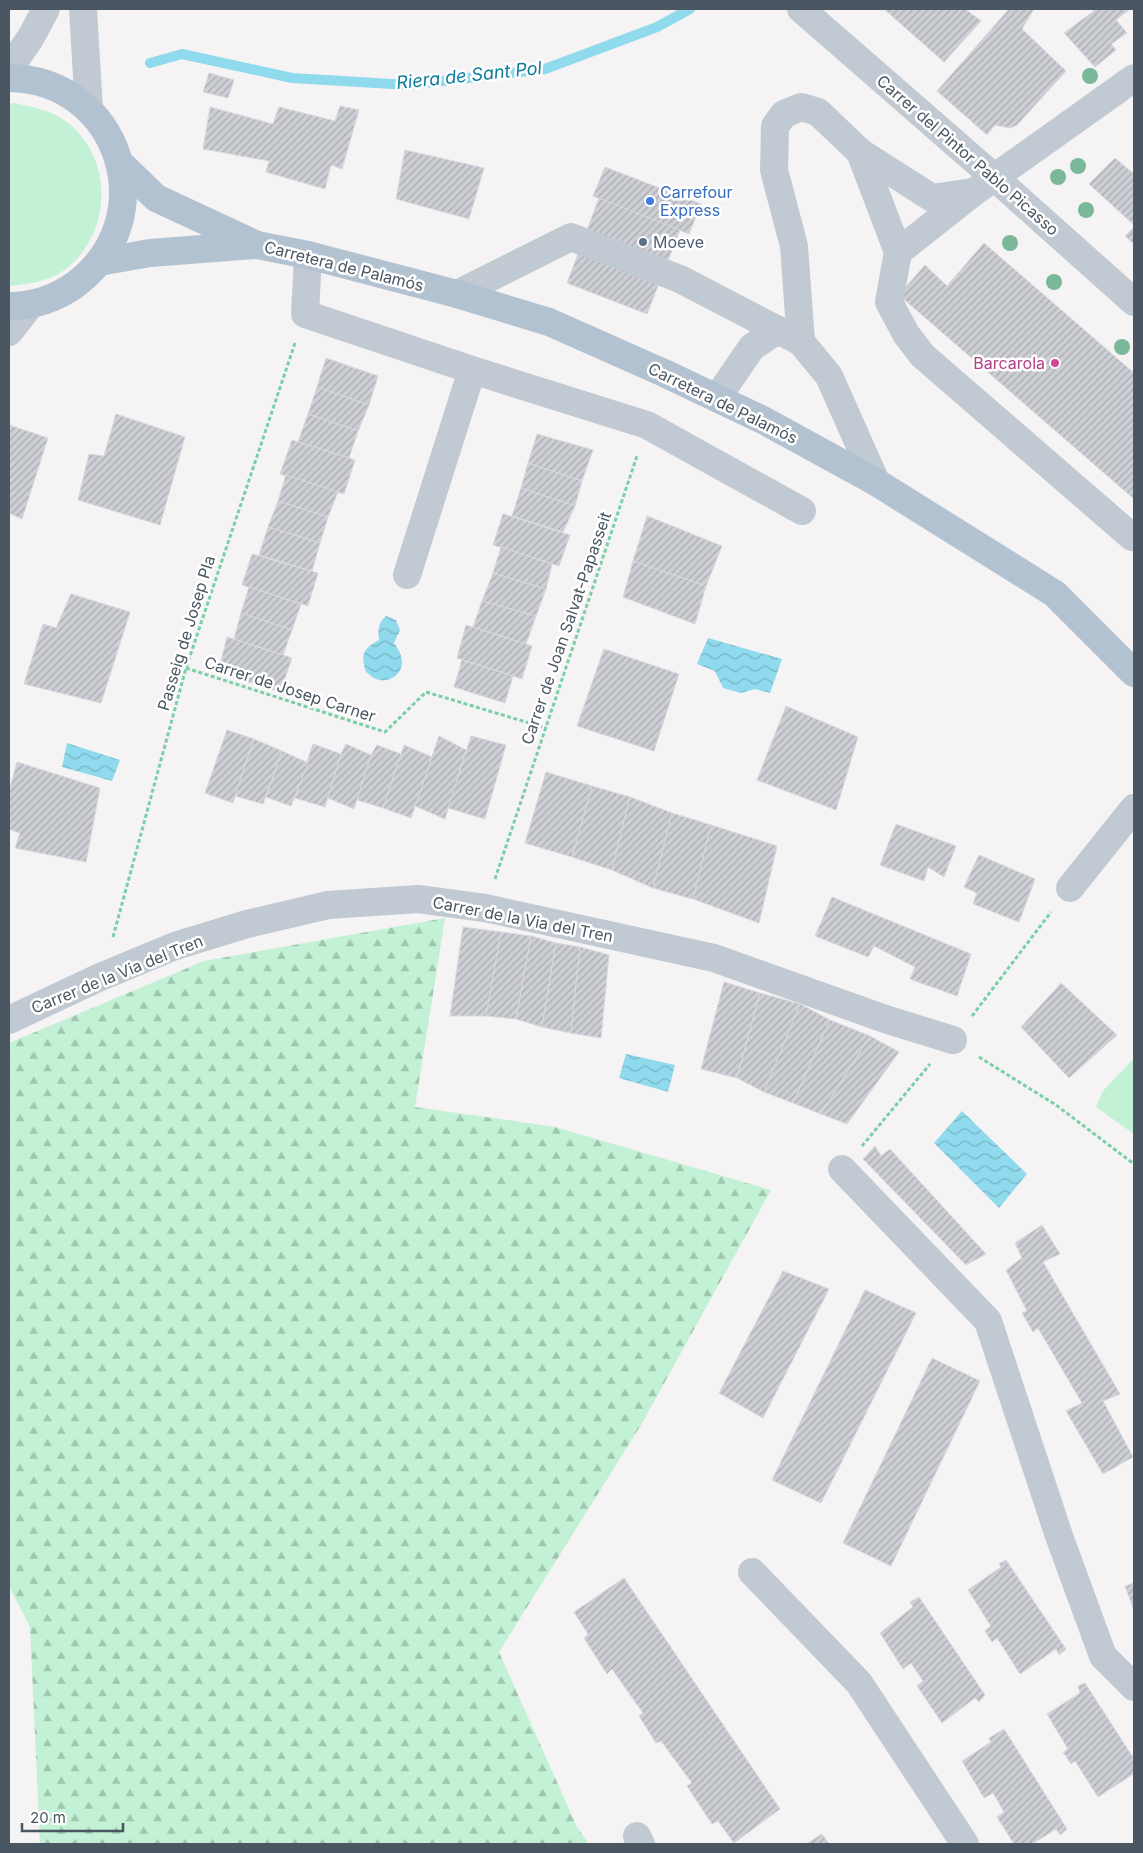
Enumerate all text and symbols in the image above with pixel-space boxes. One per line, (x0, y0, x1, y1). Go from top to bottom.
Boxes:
water label: Riera de Sant Pol (395, 57, 543, 93)
street label: Carrer del Pintor Pablo Picasso (873, 70, 1063, 240)
place label: Carrefour Express (660, 182, 733, 220)
marker: Carrefour Express (644, 195, 656, 207)
place label: Moeve (653, 232, 704, 252)
street label: Carretera de Palamós (262, 236, 426, 296)
marker: Moeve (637, 236, 649, 248)
place label: Barcarola (973, 353, 1045, 373)
marker: Barcarola (1049, 357, 1061, 369)
street label: Carretera de Palamós (645, 358, 801, 448)
street label: Carrer de Joan Salvat-Papasseit (517, 509, 615, 747)
street label: Passeig de Josep Pla (153, 553, 219, 713)
street label: Carrer de Josep Carner (202, 652, 378, 726)
street label: Carrer de la Via del Tren (431, 892, 615, 946)
street label: Carrer de la Via del Tren (28, 930, 206, 1018)
scale bar (22, 1800, 124, 1832)
text: 20 m (30, 1808, 66, 1827)

